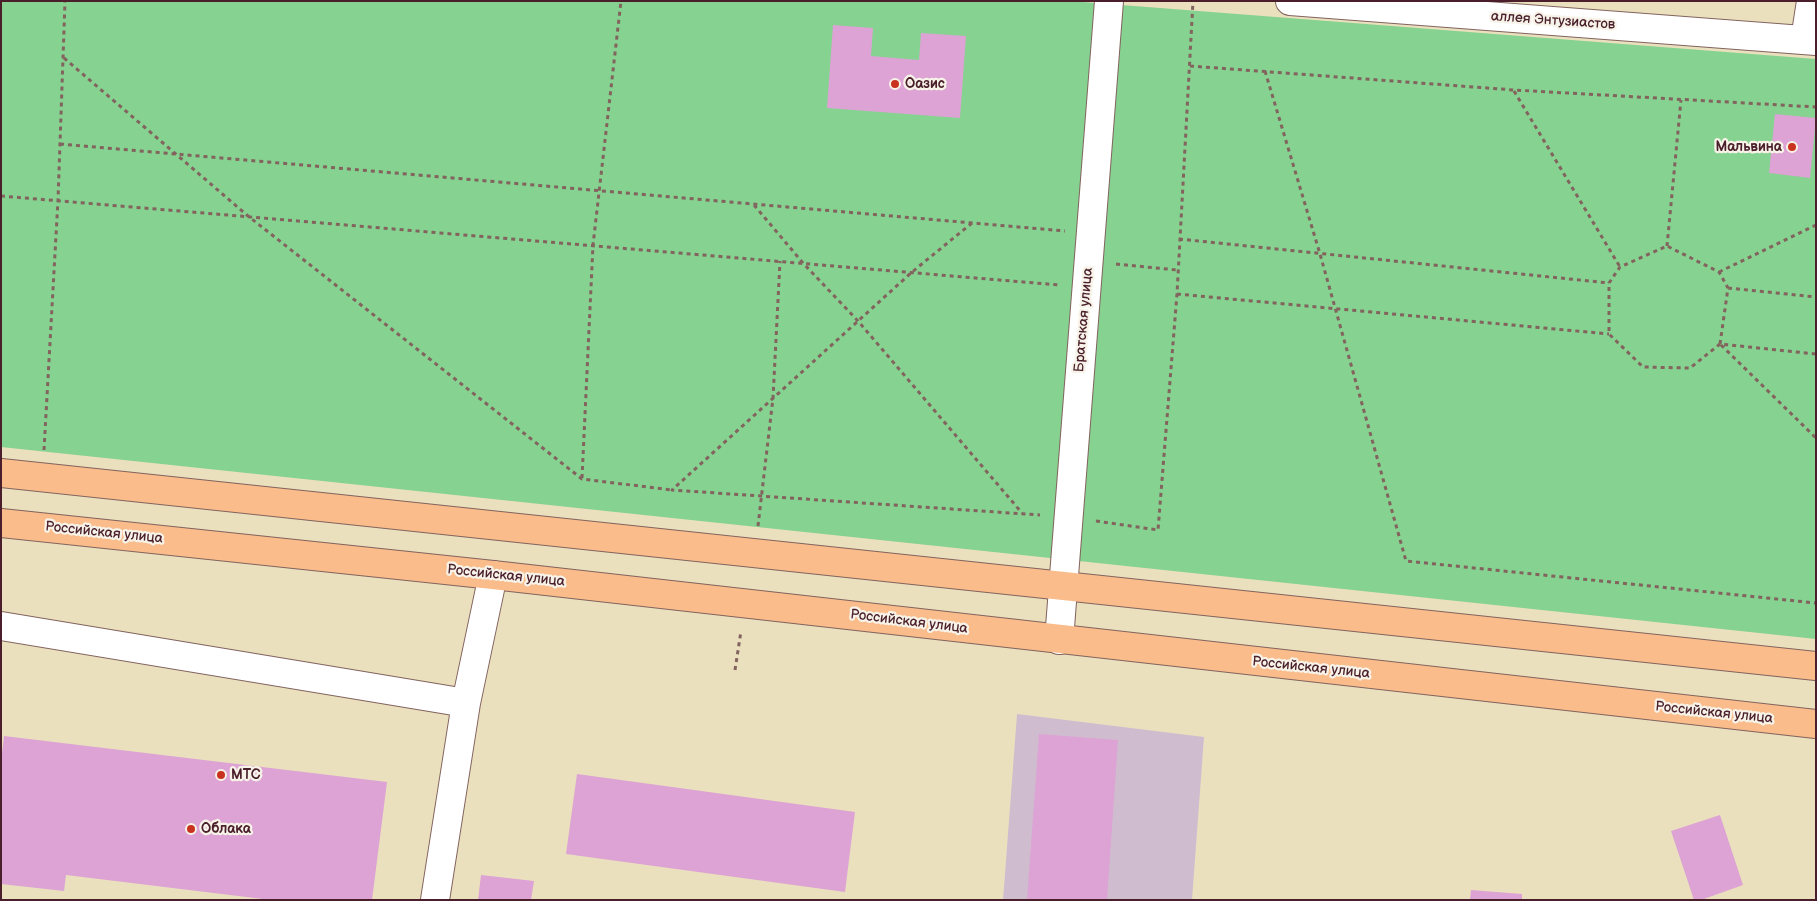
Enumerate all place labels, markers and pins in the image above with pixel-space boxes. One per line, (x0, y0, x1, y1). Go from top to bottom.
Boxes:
place label: Оазис (905, 76, 945, 92)
marker: Оазис (889, 78, 901, 90)
place label: Мальвина (1715, 139, 1782, 155)
marker: Мальвина (1786, 141, 1798, 153)
place label: МТС (231, 767, 260, 783)
marker: МТС (215, 769, 227, 781)
place label: Облака (201, 821, 251, 837)
marker: Облака (185, 823, 197, 835)

